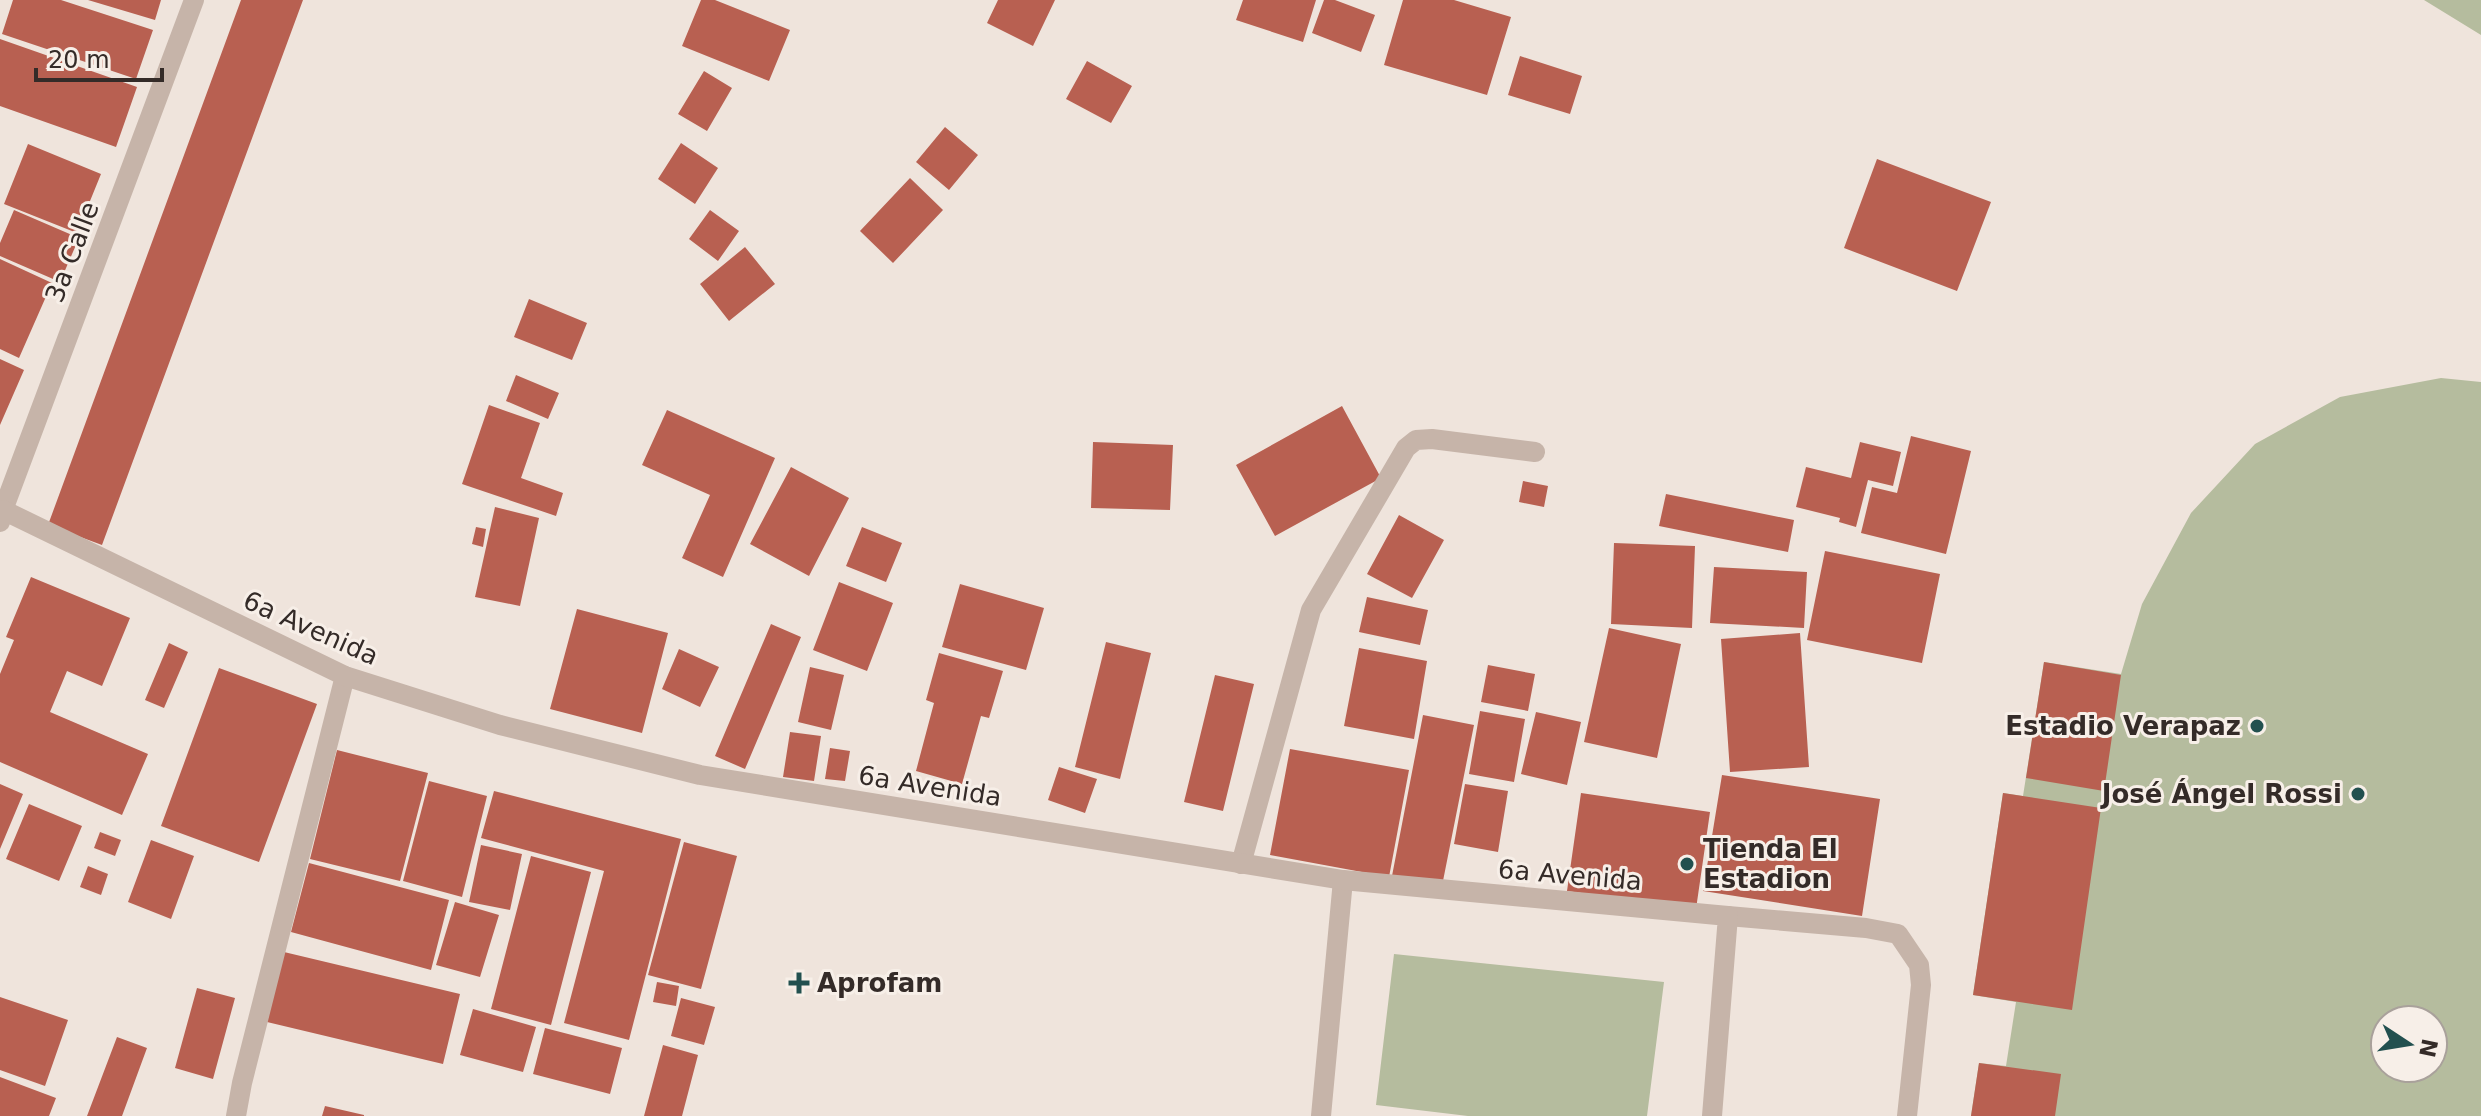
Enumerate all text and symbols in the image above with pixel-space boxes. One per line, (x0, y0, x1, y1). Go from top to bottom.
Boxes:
scale bar (36, 32, 162, 82)
text: 20 m (48, 46, 110, 74)
street label: 3a Calle (39, 197, 105, 307)
street label: 6a Avenida (239, 585, 383, 671)
place label: Estadio Verapaz (2005, 711, 2241, 741)
marker: Estadio Verapaz (2248, 717, 2266, 735)
street label: 6a Avenida (856, 760, 1004, 812)
place label: José Ángel Rossi (2100, 778, 2342, 809)
marker: José Ángel Rossi (2349, 785, 2367, 803)
place label: Tienda El Estadion (1703, 834, 1838, 894)
street label: 6a Avenida (1497, 854, 1643, 896)
marker: Tienda El Estadion (1678, 855, 1696, 873)
place label: Aprofam (817, 968, 942, 998)
marker: Aprofam (788, 972, 810, 994)
north arrow (2369, 1004, 2449, 1084)
text: N (2414, 1036, 2442, 1060)

